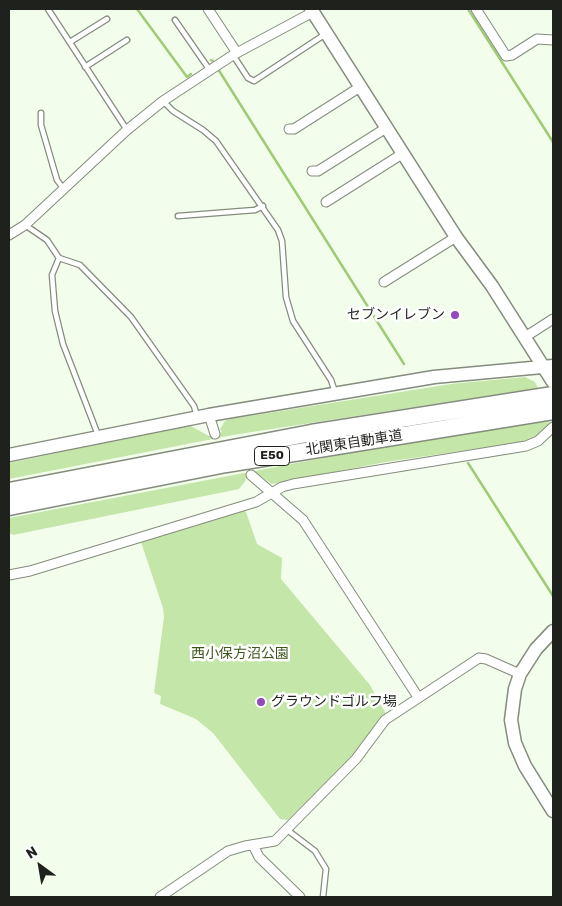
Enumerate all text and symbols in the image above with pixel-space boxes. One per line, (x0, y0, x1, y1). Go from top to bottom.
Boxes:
place label: セブンイレブン (347, 307, 445, 323)
marker: セブンイレブン (449, 309, 461, 321)
street label: 北関東自動車道 (304, 427, 404, 459)
road number: E50 (254, 446, 290, 466)
park label: 西小保方沼公園 (191, 646, 289, 662)
place label: グラウンドゴルフ場 (271, 694, 397, 710)
marker: グラウンドゴルフ場 (255, 696, 267, 708)
north arrow (15, 841, 65, 891)
text: N (23, 843, 41, 863)

